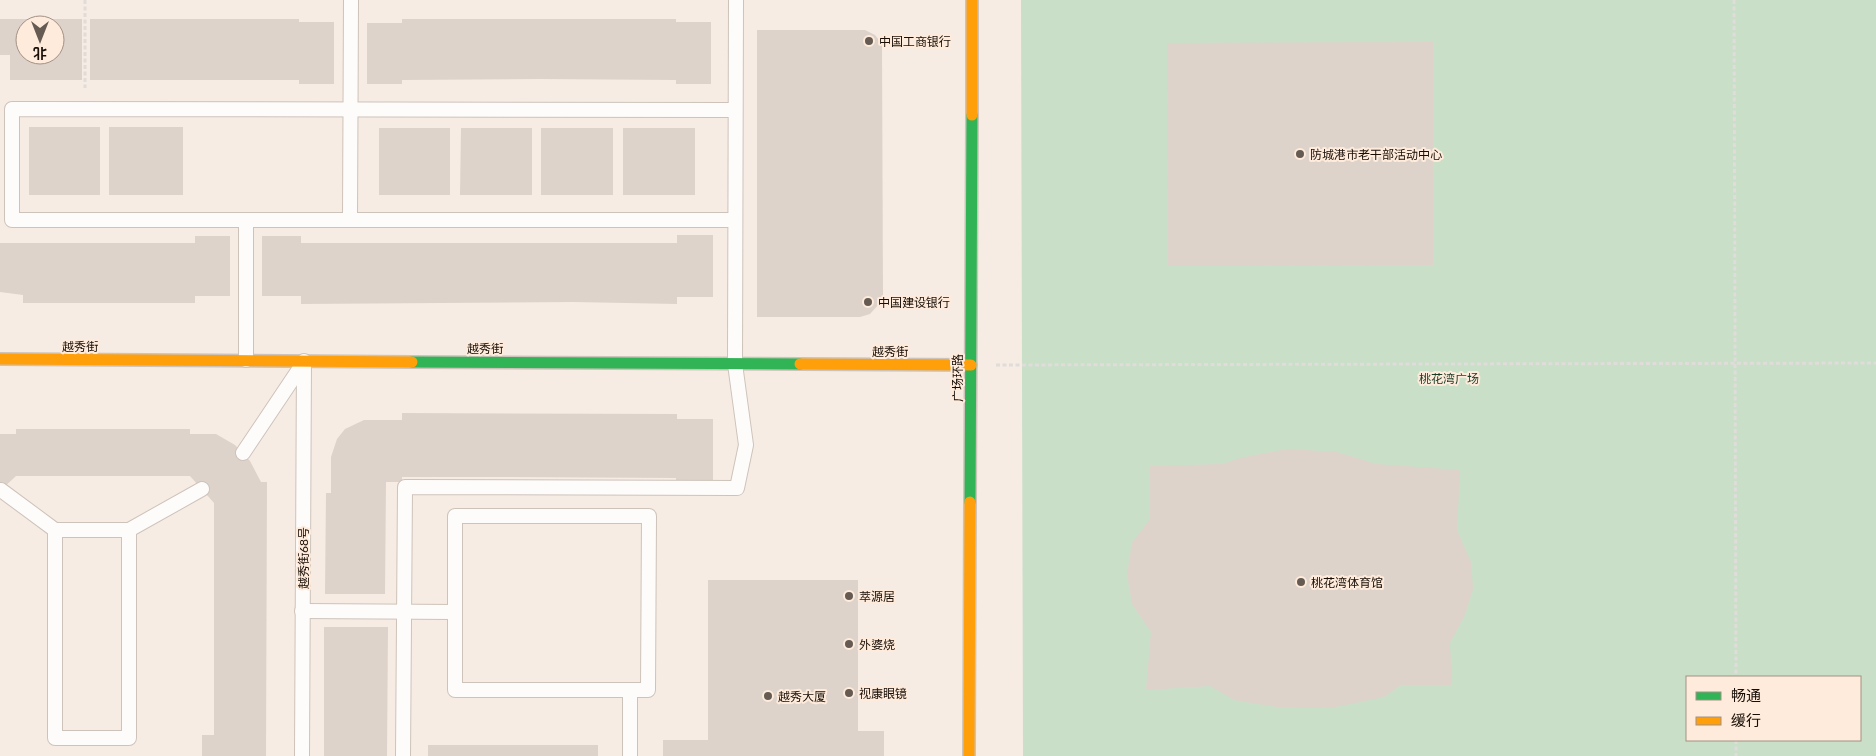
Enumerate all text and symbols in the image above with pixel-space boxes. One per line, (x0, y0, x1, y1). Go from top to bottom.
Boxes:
north arrow (15, 15, 65, 65)
place label: 中国工商银行 (879, 34, 951, 49)
marker: 中国工商银行 (863, 35, 875, 47)
text: 北 (33, 45, 47, 62)
place label: 防城港市老干部活动中心 (1310, 147, 1442, 162)
marker: 防城港市老干部活动中心 (1294, 148, 1306, 160)
place label: 中国建设银行 (878, 295, 950, 310)
marker: 中国建设银行 (862, 296, 874, 308)
street label: 越秀街 (62, 339, 98, 354)
street label: 越秀街 (467, 341, 503, 356)
street label: 越秀街 (872, 344, 908, 359)
street label: 广场环路 (950, 354, 965, 402)
park label: 桃花湾广场 (1419, 371, 1479, 386)
street label: 越秀街68号 (296, 527, 311, 589)
place label: 桃花湾体育馆 (1311, 575, 1383, 590)
marker: 桃花湾体育馆 (1295, 576, 1307, 588)
place label: 萃源居 (859, 589, 895, 604)
marker: 萃源居 (843, 590, 855, 602)
place label: 外婆烧 (859, 637, 895, 652)
marker: 外婆烧 (843, 638, 855, 650)
legend (1686, 676, 1861, 741)
place label: 视康眼镜 (859, 686, 907, 701)
text: 畅通 (1731, 686, 1761, 704)
marker: 视康眼镜 (843, 687, 855, 699)
place label: 越秀大厦 (778, 689, 826, 704)
marker: 越秀大厦 (762, 690, 774, 702)
text: 缓行 (1731, 711, 1761, 729)

